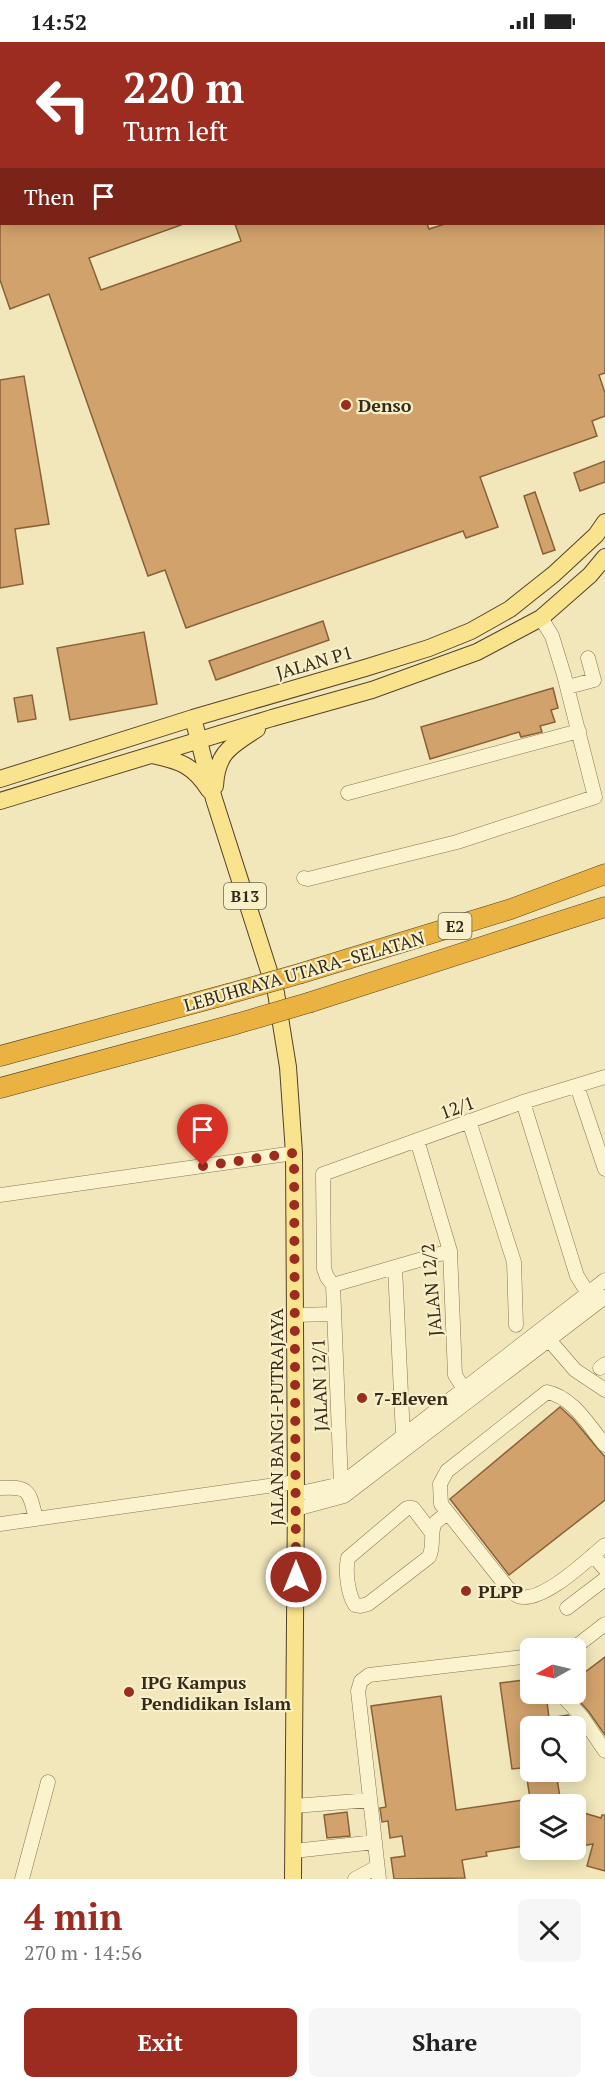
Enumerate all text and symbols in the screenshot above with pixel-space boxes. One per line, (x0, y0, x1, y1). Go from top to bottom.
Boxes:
text: 14:52 (30, 7, 87, 36)
text: 220 m (123, 59, 244, 115)
icon: left (24, 66, 102, 144)
text: Turn left (123, 113, 228, 149)
icon: arrive (87, 180, 120, 213)
text: Then (24, 182, 75, 211)
place label: Denso (358, 393, 412, 417)
marker: Denso (339, 398, 353, 412)
street label: JALAN P1 (273, 640, 355, 684)
road number: B13 (224, 883, 266, 909)
road number: E2 (438, 913, 472, 939)
street label: LEBUHRAYA UTARA–SELATAN (181, 925, 427, 1017)
street label: 12/1 (436, 1090, 478, 1124)
pin (177, 1104, 228, 1166)
icon: arrive (186, 1113, 219, 1146)
street label: JALAN 12/2 (415, 1243, 447, 1337)
street label: JALAN BANGI-PUTRAJAYA (264, 1307, 288, 1526)
street label: JALAN 12/1 (305, 1338, 333, 1432)
place label: 7-Eleven (374, 1386, 448, 1410)
marker: 7-Eleven (355, 1391, 369, 1405)
position arrow (264, 1545, 328, 1609)
place label: PLPP (478, 1579, 524, 1603)
marker: PLPP (459, 1584, 473, 1598)
north arrow (520, 1638, 586, 1704)
map controls (520, 1638, 586, 1860)
place label: IPG Kampus Pendidikan Islam (141, 1670, 292, 1715)
marker: IPG Kampus Pendidikan Islam (122, 1685, 136, 1699)
button: search (520, 1716, 586, 1782)
button: layers (520, 1794, 586, 1860)
text: 4 min (24, 1893, 122, 1940)
button: close (518, 1899, 581, 1962)
text: 270 m · 14:56 (24, 1939, 142, 1966)
button: Exit (24, 2008, 297, 2077)
button: Share (309, 2008, 581, 2077)

